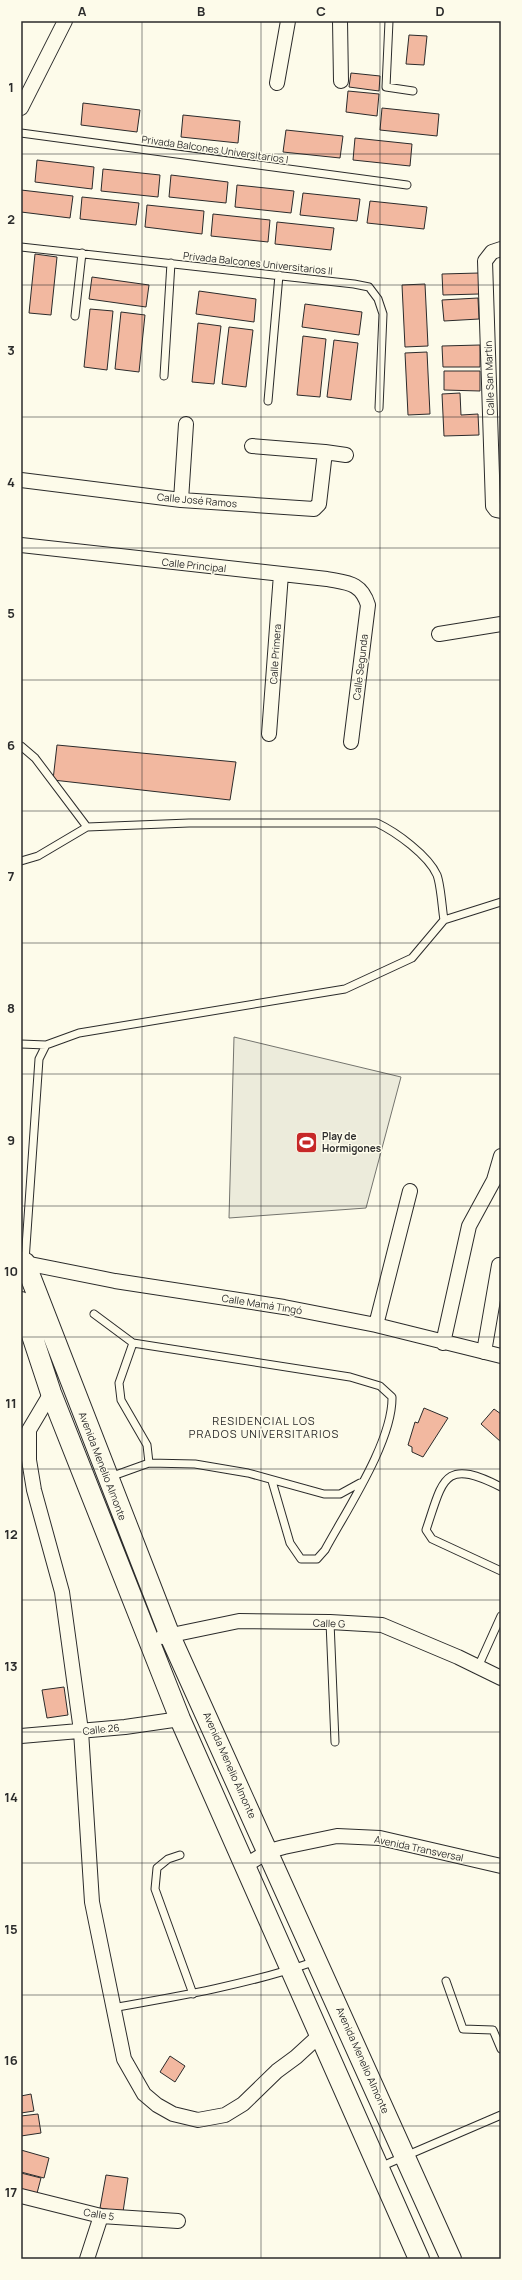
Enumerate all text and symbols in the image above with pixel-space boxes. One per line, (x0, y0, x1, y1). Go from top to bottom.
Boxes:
text: A (78, 2, 87, 20)
text: B (197, 2, 205, 20)
text: C (316, 2, 326, 20)
text: D (435, 2, 445, 20)
text: 1 (8, 78, 14, 96)
street label: Privada Balcones Universitarios I (141, 132, 289, 166)
text: 2 (7, 210, 15, 228)
street label: Privada Balcones Universitarios II (182, 248, 334, 278)
street label: Calle San Martín (481, 340, 497, 416)
text: 3 (7, 341, 15, 359)
text: 4 (7, 473, 15, 491)
street label: Calle José Ramos (156, 490, 238, 510)
street label: Calle Principal (161, 555, 227, 575)
text: 5 (7, 604, 15, 622)
street label: Calle Primera (266, 623, 284, 685)
street label: Calle Segunda (349, 633, 371, 701)
text: 6 (7, 736, 15, 754)
text: 7 (8, 867, 15, 885)
text: 8 (7, 999, 15, 1017)
sports icon: Play de Hormigones (294, 1129, 320, 1155)
place label: Play de Hormigones (322, 1129, 382, 1155)
text: 9 (7, 1131, 15, 1149)
text: 10 (4, 1262, 18, 1280)
street label: Calle Mamá Tingó (221, 1291, 303, 1317)
text: 11 (5, 1394, 17, 1412)
street label: Avenida Menelio Almonte (76, 1410, 130, 1522)
district label: RESIDENCIAL LOS PRADOS UNIVERSITARIOS (189, 1413, 339, 1441)
text: 12 (4, 1525, 18, 1543)
street label: Calle G (313, 1615, 345, 1631)
text: 13 (4, 1657, 18, 1675)
street label: Avenida Menelio Almonte (200, 1709, 260, 1821)
street label: Calle 26 (82, 1720, 120, 1738)
text: 14 (4, 1788, 18, 1806)
street label: Avenida Transversal (373, 1832, 465, 1864)
text: 15 (4, 1920, 18, 1938)
street label: Avenida Menelio Almonte (333, 2004, 393, 2116)
text: 16 (4, 2051, 18, 2069)
text: 17 (5, 2183, 17, 2201)
street label: Calle 5 (83, 2205, 116, 2223)

